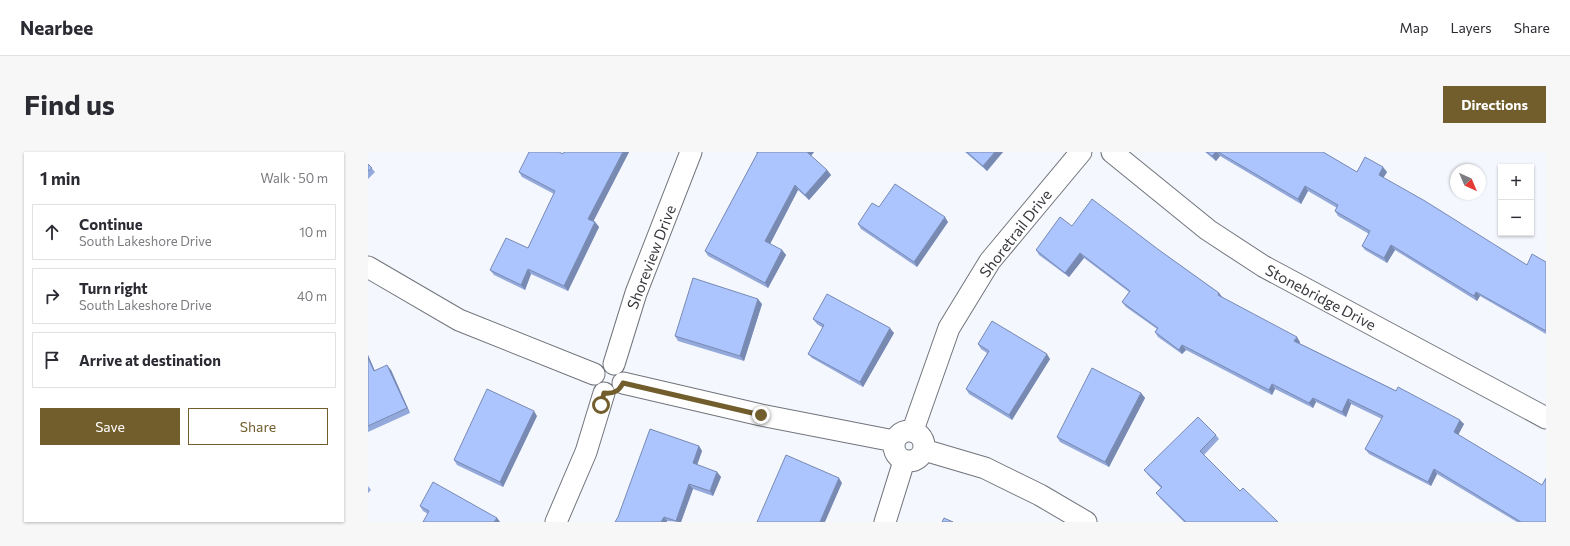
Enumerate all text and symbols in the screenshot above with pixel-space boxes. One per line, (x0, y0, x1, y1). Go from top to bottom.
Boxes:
text: Nearbee (20, 16, 93, 39)
text: Map (1400, 19, 1428, 36)
text: Layers (1450, 19, 1492, 36)
text: Share (1514, 19, 1550, 36)
button: Directions (1443, 86, 1546, 123)
text: Find us (24, 87, 115, 121)
north arrow (1450, 164, 1486, 200)
map controls (1498, 164, 1534, 236)
button: + (1498, 164, 1534, 200)
text: 1 min (40, 168, 80, 189)
text: Walk · 50 m (260, 170, 328, 186)
street label: Shoretrail Drive (975, 185, 1055, 281)
button: − (1498, 200, 1534, 236)
street label: Shoreview Drive (623, 202, 679, 312)
text: Continue (79, 215, 143, 233)
icon: ahead (41, 221, 63, 243)
text: 10 m (299, 224, 327, 240)
text: South Lakeshore Drive (79, 233, 212, 249)
street label: Stonebridge Drive (1263, 260, 1379, 334)
text: Turn right (79, 279, 148, 297)
icon: right (41, 285, 63, 307)
text: 40 m (297, 288, 327, 304)
text: South Lakeshore Drive (79, 297, 212, 313)
icon: arrive (41, 349, 63, 371)
text: Arrive at destination (79, 351, 221, 369)
route start (592, 396, 610, 414)
route end (752, 406, 770, 424)
button: Save (40, 408, 180, 445)
button: Share (188, 408, 328, 445)

